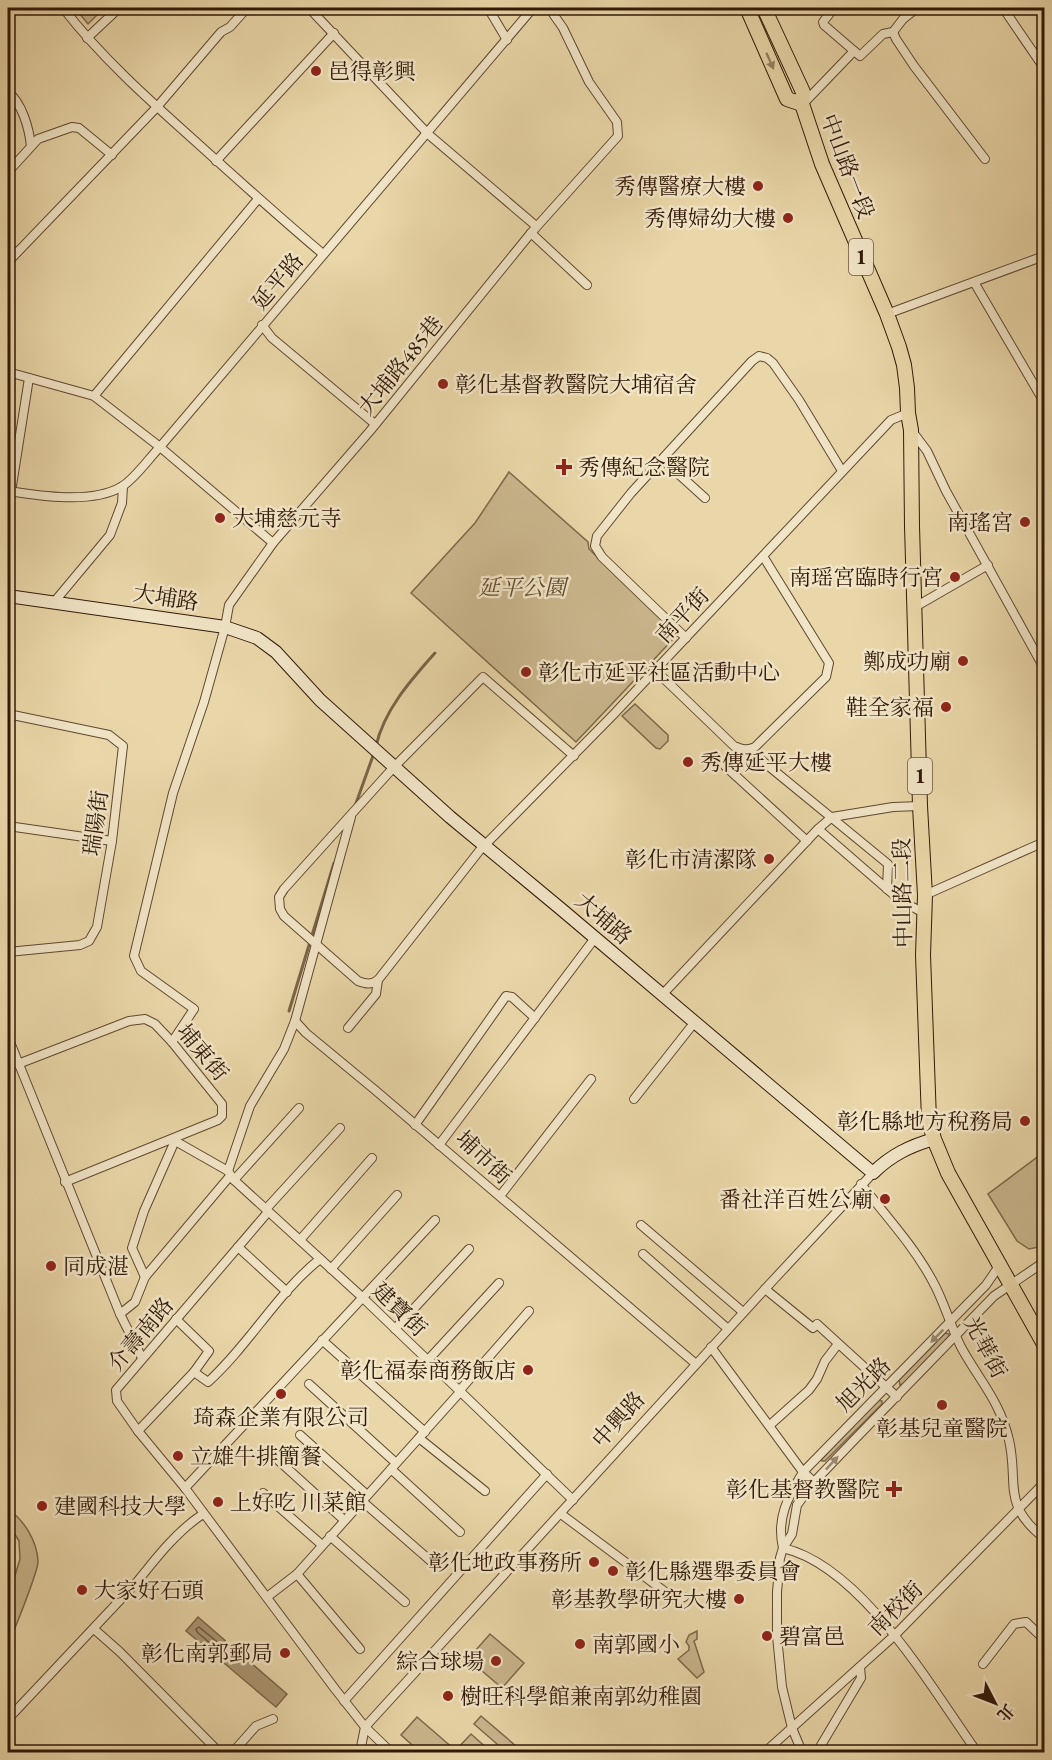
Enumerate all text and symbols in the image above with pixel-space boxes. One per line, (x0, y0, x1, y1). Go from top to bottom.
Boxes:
one-way arrow (765, 52, 775, 70)
place label: 邑得彰興 (328, 57, 416, 86)
marker: 邑得彰興 (309, 64, 323, 78)
street label: 中山路一段 (814, 110, 881, 223)
place label: 秀傳醫療大樓 (614, 172, 746, 201)
marker: 秀傳醫療大樓 (751, 179, 765, 193)
place label: 秀傳婦幼大樓 (644, 204, 776, 233)
marker: 秀傳婦幼大樓 (781, 211, 795, 225)
road number: 1 (849, 239, 873, 275)
street label: 延平路 (245, 247, 310, 316)
street label: 大埔路485巷 (351, 310, 449, 421)
place label: 彰化基督教醫院大埔宿舍 (455, 370, 697, 399)
marker: 彰化基督教醫院大埔宿舍 (436, 377, 450, 391)
place label: 秀傳紀念醫院 (578, 453, 710, 482)
marker: 秀傳紀念醫院 (555, 458, 573, 476)
place label: 大埔慈元寺 (232, 504, 342, 533)
place label: 南瑤宮 (947, 508, 1013, 537)
marker: 大埔慈元寺 (213, 511, 227, 525)
marker: 南瑤宮 (1018, 515, 1032, 529)
place label: 南瑶宮臨時行宮 (789, 563, 943, 592)
marker: 南瑶宮臨時行宮 (948, 570, 962, 584)
park label: 延平公園 (478, 573, 569, 602)
street label: 大埔路 (131, 578, 201, 617)
street label: 南平街 (649, 581, 715, 649)
place label: 鄭成功廟 (863, 647, 951, 676)
marker: 鄭成功廟 (956, 654, 970, 668)
place label: 彰化市延平社區活動中心 (538, 658, 780, 687)
marker: 彰化市延平社區活動中心 (519, 665, 533, 679)
place label: 鞋全家福 (846, 693, 934, 722)
marker: 鞋全家福 (939, 700, 953, 714)
place label: 秀傳延平大樓 (700, 748, 832, 777)
marker: 秀傳延平大樓 (681, 755, 695, 769)
road number: 1 (908, 758, 932, 794)
street label: 瑞陽街 (77, 788, 114, 858)
street label: 中山路二段 (887, 838, 918, 948)
place label: 彰化市清潔隊 (625, 845, 757, 874)
marker: 彰化市清潔隊 (762, 852, 776, 866)
street label: 大埔路 (569, 886, 638, 951)
street label: 埔東街 (170, 1018, 235, 1087)
place label: 彰化縣地方稅務局 (837, 1107, 1013, 1136)
marker: 彰化縣地方稅務局 (1018, 1114, 1032, 1128)
street label: 埔市街 (450, 1124, 518, 1190)
place label: 番社洋百姓公廟 (719, 1185, 873, 1214)
marker: 番社洋百姓公廟 (878, 1192, 892, 1206)
place label: 同成湛 (63, 1252, 129, 1281)
marker: 同成湛 (44, 1259, 58, 1273)
street label: 建寶街 (366, 1276, 433, 1343)
street label: 介壽南路 (101, 1291, 180, 1377)
street label: 光華街 (957, 1311, 1014, 1383)
one-way arrow (930, 1329, 944, 1343)
street label: 旭光路 (830, 1351, 897, 1418)
place label: 彰化福泰商務飯店 (340, 1356, 516, 1385)
marker: 彰化福泰商務飯店 (521, 1363, 535, 1377)
street label: 中興路 (586, 1385, 651, 1454)
marker: 琦森企業有限公司 (274, 1387, 288, 1401)
marker: 彰基兒童醫院 (935, 1398, 949, 1412)
place label: 琦森企業有限公司 (193, 1403, 369, 1432)
place label: 彰基兒童醫院 (876, 1414, 1008, 1443)
place label: 立雄牛排簡餐 (190, 1442, 322, 1471)
marker: 立雄牛排簡餐 (171, 1449, 185, 1463)
one-way arrow (825, 1456, 838, 1471)
place label: 彰化基督教醫院 (726, 1475, 880, 1504)
marker: 彰化基督教醫院 (885, 1480, 903, 1498)
place label: 上好吃 川菜館 (230, 1488, 366, 1517)
place label: 建國科技大學 (54, 1492, 186, 1521)
marker: 上好吃 川菜館 (211, 1495, 225, 1509)
marker: 建國科技大學 (35, 1499, 49, 1513)
place label: 彰化地政事務所 (428, 1548, 582, 1577)
marker: 彰化地政事務所 (587, 1555, 601, 1569)
place label: 彰化縣選舉委員會 (625, 1557, 801, 1586)
marker: 彰化縣選舉委員會 (606, 1564, 620, 1578)
street label: 南校街 (862, 1575, 929, 1642)
place label: 大家好石頭 (94, 1576, 204, 1605)
marker: 大家好石頭 (75, 1583, 89, 1597)
place label: 彰基教學研究大樓 (551, 1585, 727, 1614)
marker: 彰基教學研究大樓 (732, 1592, 746, 1606)
place label: 碧富邑 (779, 1622, 845, 1651)
marker: 碧富邑 (760, 1629, 774, 1643)
place label: 南郭國小 (592, 1630, 680, 1659)
marker: 南郭國小 (573, 1637, 587, 1651)
place label: 彰化南郭郵局 (141, 1639, 273, 1668)
marker: 彰化南郭郵局 (278, 1646, 292, 1660)
place label: 綜合球場 (396, 1647, 484, 1676)
marker: 綜合球場 (489, 1654, 503, 1668)
north arrow (965, 1673, 1025, 1733)
place label: 樹旺科學館兼南郭幼稚園 (460, 1682, 702, 1711)
marker: 樹旺科學館兼南郭幼稚園 (441, 1689, 455, 1703)
text: 北 (993, 1700, 1019, 1726)

